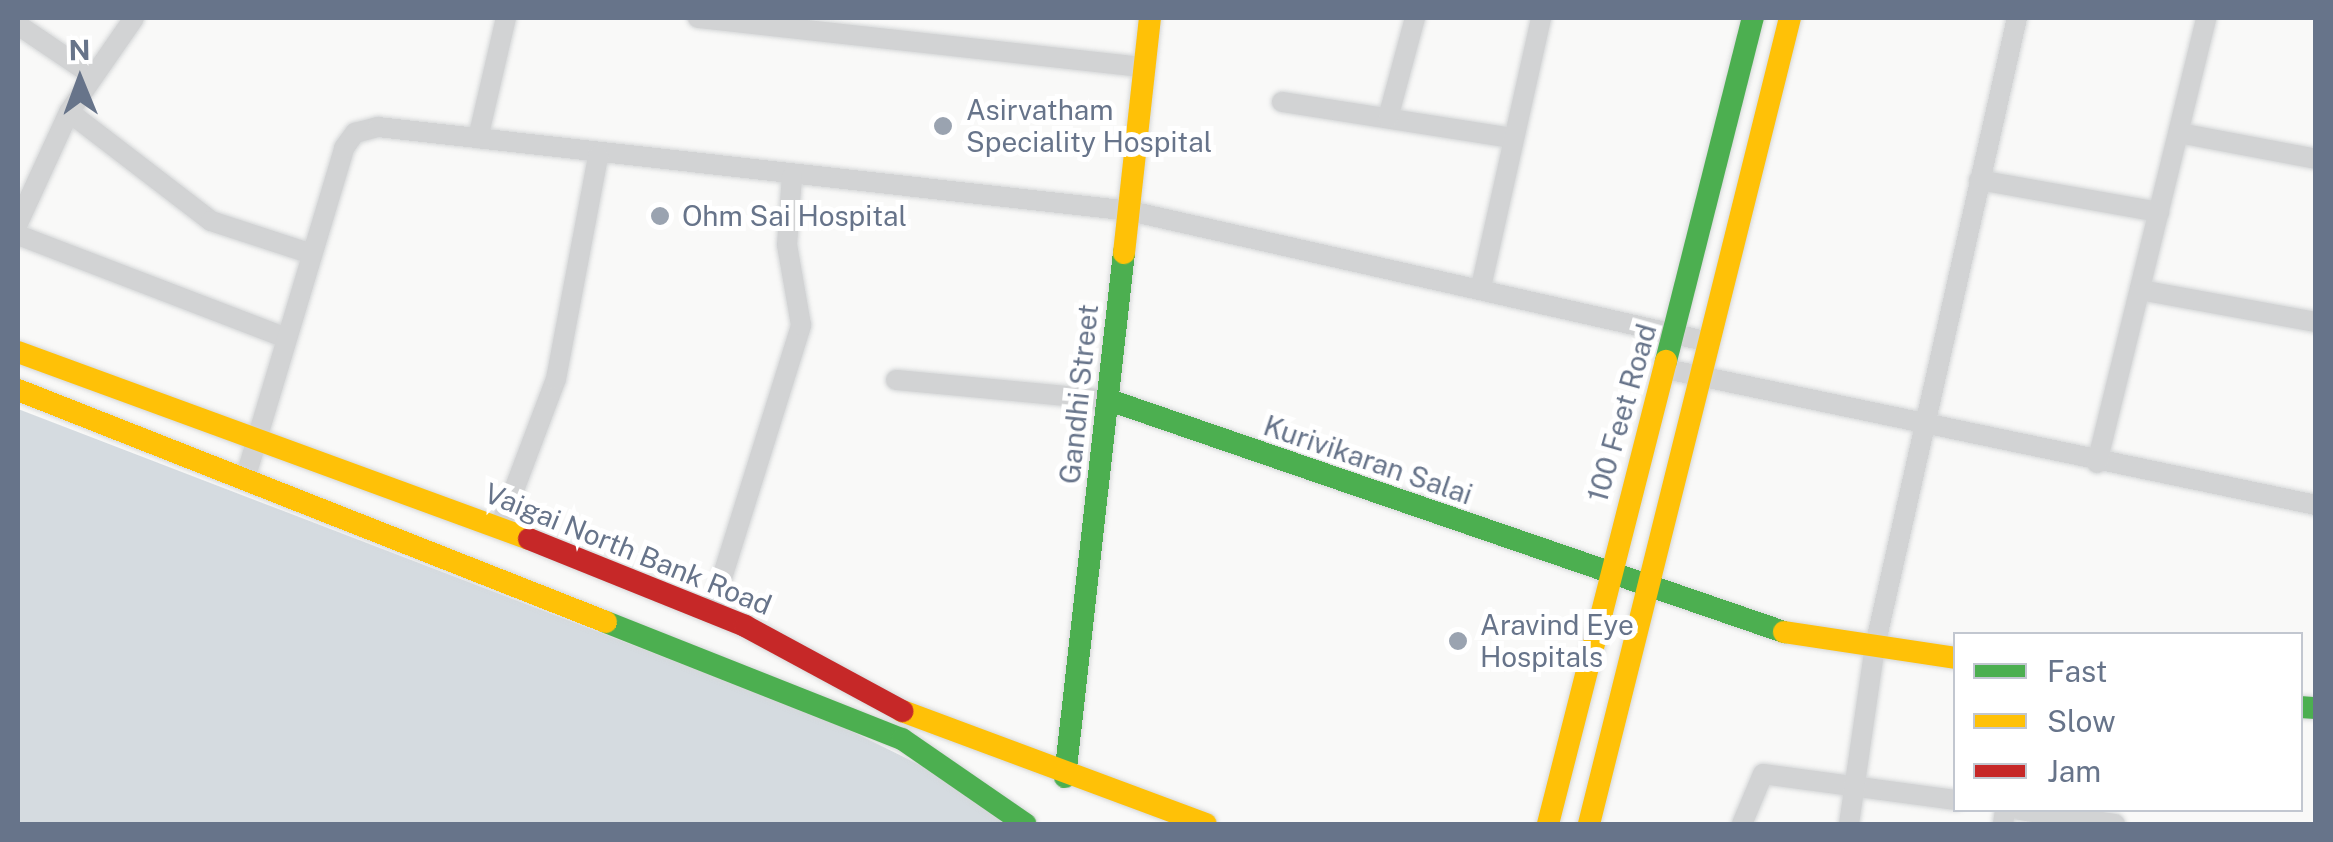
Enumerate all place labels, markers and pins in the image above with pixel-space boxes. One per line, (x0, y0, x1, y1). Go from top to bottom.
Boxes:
place label: Asirvatham Speciality Hospital (966, 93, 1212, 159)
marker: Asirvatham Speciality Hospital (930, 113, 956, 139)
place label: Ohm Sai Hospital (682, 199, 907, 233)
marker: Ohm Sai Hospital (647, 203, 673, 229)
place label: Aravind Eye Hospitals (1480, 608, 1634, 674)
marker: Aravind Eye Hospitals (1445, 628, 1471, 654)

